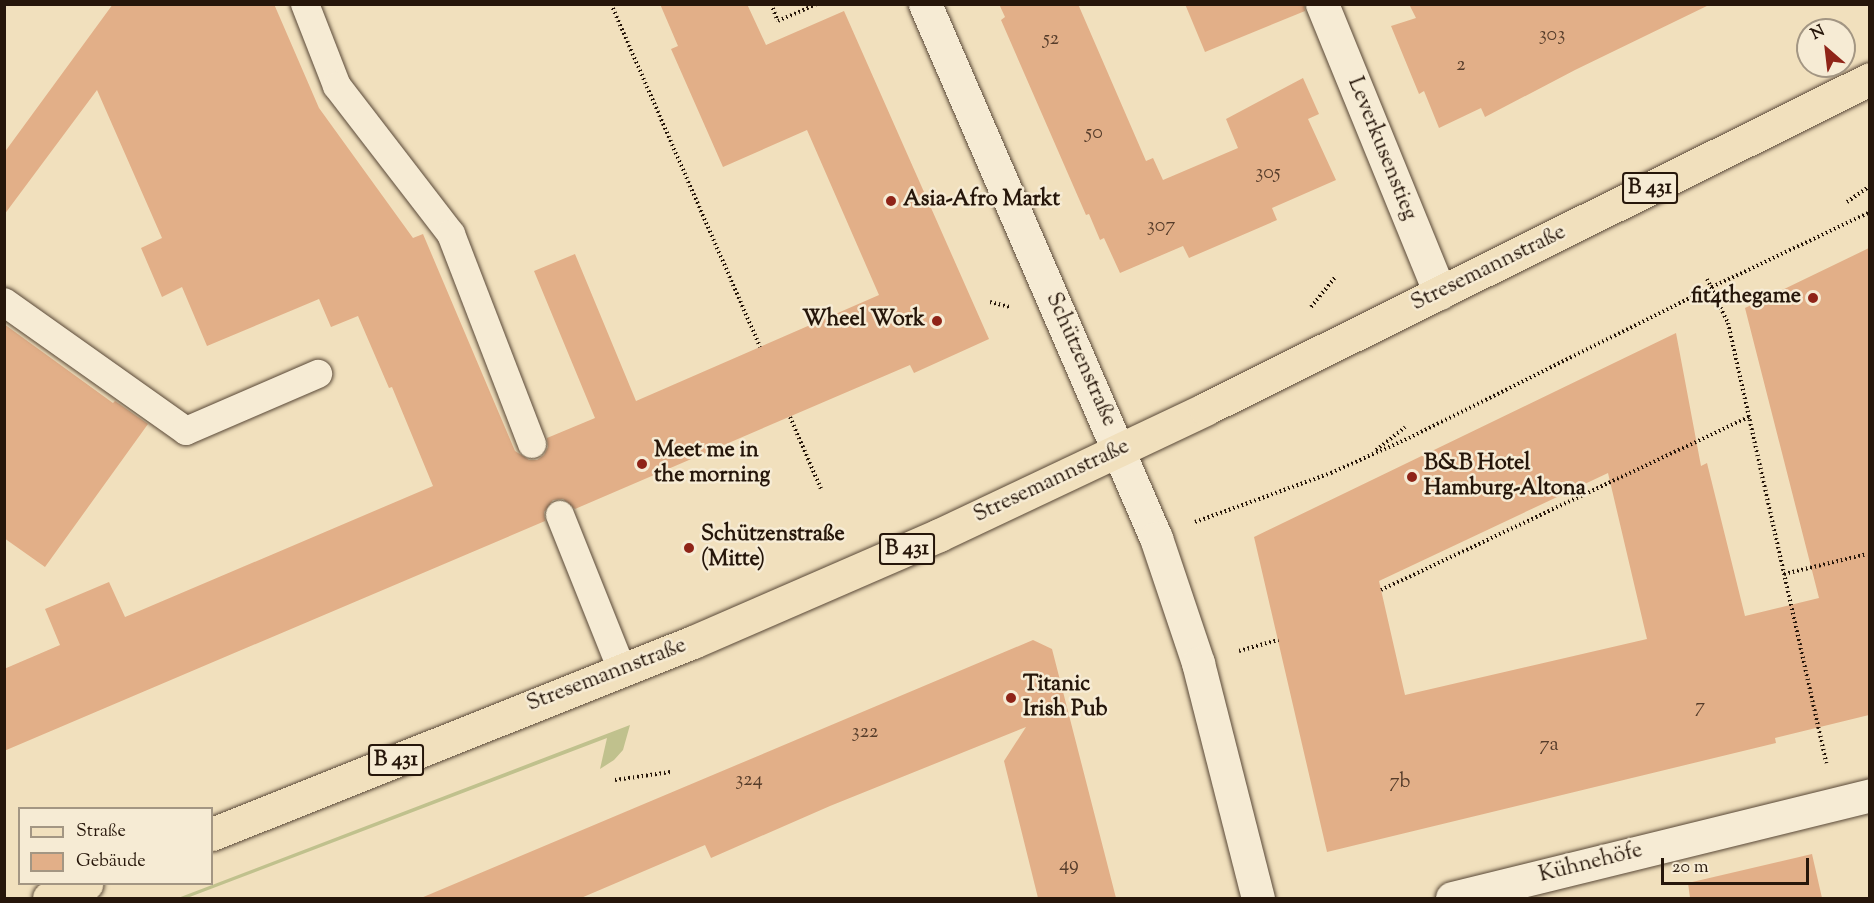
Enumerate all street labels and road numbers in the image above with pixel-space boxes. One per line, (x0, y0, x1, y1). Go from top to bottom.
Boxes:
street label: Leverkusenstieg (1340, 74, 1422, 224)
road number: B 431 (1622, 170, 1678, 206)
street label: Stresemannstraße (1407, 220, 1571, 318)
street label: Schützenstraße (1039, 289, 1121, 431)
street label: Stresemannstraße (970, 434, 1134, 530)
road number: B 431 (878, 531, 936, 567)
street label: Stresemannstraße (523, 633, 691, 719)
road number: B 431 (368, 742, 424, 778)
street label: Kühnehöfe (1536, 838, 1646, 890)

